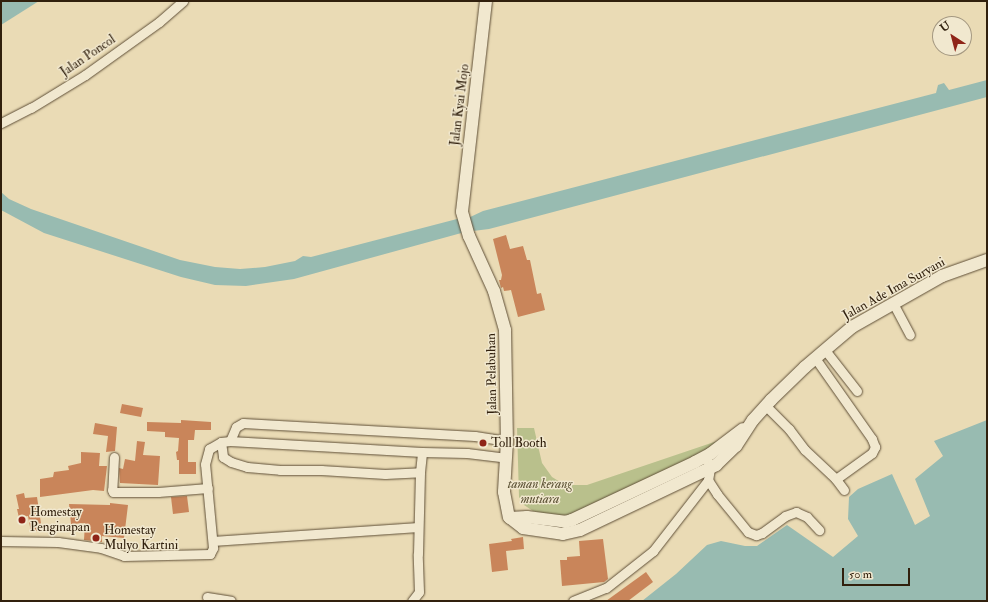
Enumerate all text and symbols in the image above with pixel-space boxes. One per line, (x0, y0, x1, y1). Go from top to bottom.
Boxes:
north arrow (932, 16, 972, 56)
text: U (938, 19, 953, 35)
street label: Jalan Poncol (57, 32, 119, 80)
street label: Jalan Kyai Mojo (447, 63, 473, 147)
street label: Jalan Ade Ima Suryani (840, 254, 948, 324)
street label: Jalan Pelabuhan (483, 333, 501, 415)
place label: Toll Booth (491, 435, 547, 451)
marker: Toll Booth (478, 438, 488, 448)
park label: taman kerang mutiara (508, 477, 572, 508)
place label: Homestay Penginapan (30, 505, 90, 536)
marker: Homestay Penginapan (17, 515, 27, 525)
place label: Homestay Mulyo Kartini (104, 523, 178, 554)
marker: Homestay Mulyo Kartini (91, 533, 101, 543)
scale bar (844, 560, 912, 586)
text: 50 m (849, 567, 872, 582)

